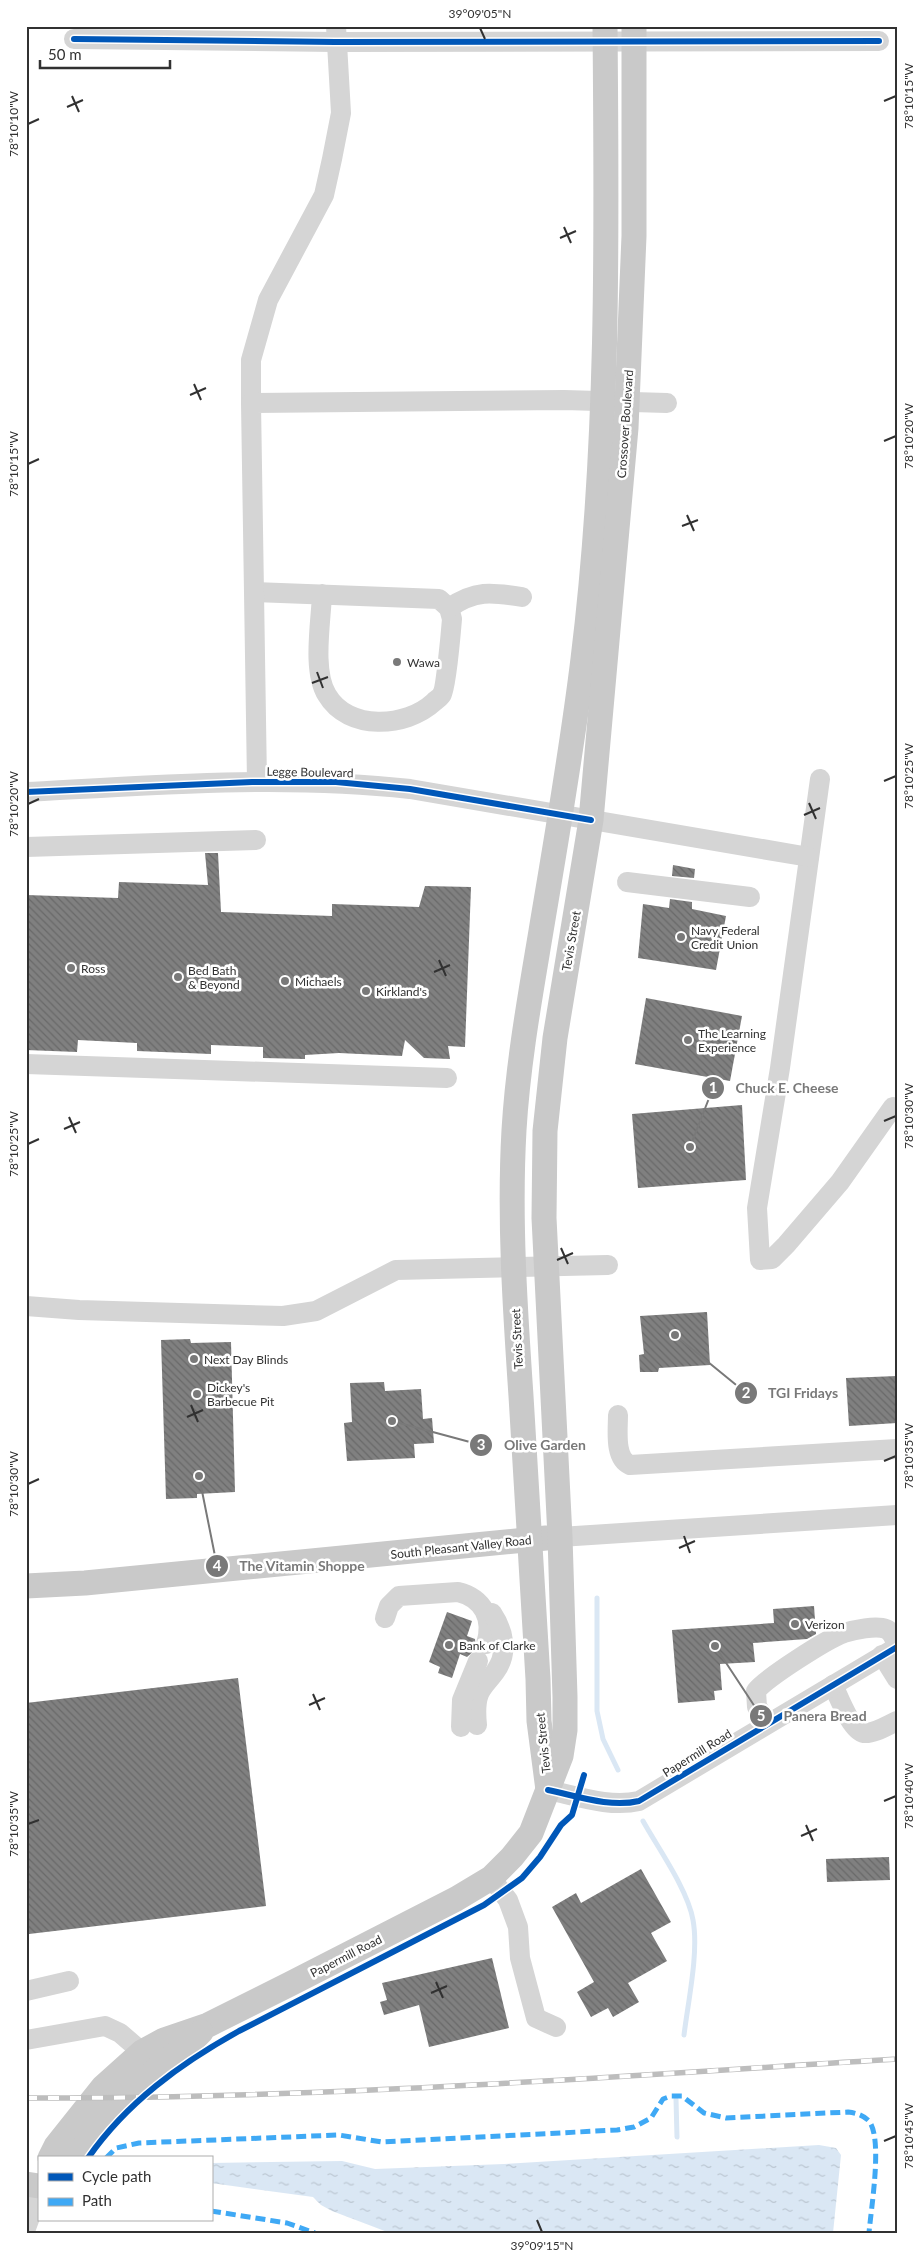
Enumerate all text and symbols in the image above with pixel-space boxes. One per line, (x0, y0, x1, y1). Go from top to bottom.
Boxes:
text: 39°09'05"N (449, 6, 511, 21)
scale bar (40, 38, 170, 70)
text: 50 m (48, 45, 82, 63)
text: 78°10'15"W (901, 62, 916, 129)
text: 78°10'10"W (6, 90, 21, 157)
street label: Crossover Boulevard (614, 369, 636, 479)
text: 78°10'20"W (901, 402, 916, 469)
text: 78°10'15"W (6, 430, 21, 497)
place label: Wawa (407, 655, 440, 670)
marker: Wawa (391, 656, 403, 668)
text: 78°10'25"W (901, 742, 916, 809)
street label: Legge Boulevard (266, 764, 354, 780)
text: 78°10'20"W (6, 770, 21, 837)
street label: Tevis Street (558, 909, 584, 972)
place label: Navy Federal Credit Union (691, 923, 760, 952)
marker: Navy Federal Credit Union (675, 931, 687, 943)
place label: Ross (81, 961, 105, 976)
marker: Ross (65, 962, 77, 974)
place label: Bed Bath & Beyond (188, 963, 240, 992)
marker: Bed Bath & Beyond (172, 971, 184, 983)
place label: Michaels (295, 974, 342, 989)
marker: Michaels (279, 975, 291, 987)
place label: Kirkland's (376, 984, 427, 999)
marker: Kirkland's (360, 985, 372, 997)
place label: The Learning Experience (698, 1026, 766, 1055)
marker: The Learning Experience (682, 1034, 694, 1046)
callout: Chuck E. Cheese (700, 1073, 849, 1102)
text: 1 (709, 1078, 717, 1096)
text: Chuck E. Cheese (735, 1079, 839, 1096)
text: 78°10'30"W (901, 1082, 916, 1149)
text: 78°10'25"W (6, 1110, 21, 1177)
street label: Tevis Street (508, 1308, 526, 1370)
place label: Next Day Blinds (204, 1352, 288, 1367)
marker: Next Day Blinds (188, 1353, 200, 1365)
callout: TGI Fridays (733, 1379, 848, 1408)
place label: Dickey's Barbecue Pit (207, 1380, 275, 1409)
text: 2 (742, 1383, 751, 1401)
text: TGI Fridays (768, 1384, 838, 1401)
marker: Dickey's Barbecue Pit (191, 1388, 203, 1400)
text: 78°10'35"W (901, 1422, 916, 1489)
callout: Olive Garden (469, 1431, 595, 1460)
text: 3 (477, 1435, 485, 1453)
text: Olive Garden (504, 1436, 586, 1453)
text: 78°10'30"W (6, 1450, 21, 1517)
street label: South Pleasant Valley Road (390, 1532, 532, 1562)
callout: The Vitamin Shoppe (204, 1551, 375, 1580)
text: 4 (213, 1556, 222, 1574)
text: The Vitamin Shoppe (239, 1557, 365, 1574)
place label: Verizon (805, 1617, 845, 1632)
marker: Verizon (789, 1618, 801, 1630)
place label: Bank of Clarke (459, 1638, 536, 1653)
marker: Bank of Clarke (443, 1639, 455, 1651)
callout: Panera Bread (749, 1702, 877, 1731)
text: 5 (757, 1706, 765, 1724)
text: Panera Bread (783, 1707, 867, 1724)
street label: Tevis Street (532, 1711, 554, 1774)
street label: Papermill Road (660, 1726, 734, 1780)
text: 78°10'40"W (901, 1762, 916, 1829)
text: 78°10'35"W (6, 1790, 21, 1857)
street label: Papermill Road (308, 1931, 384, 1981)
text: 78°10'45"W (901, 2102, 916, 2169)
legend (38, 2156, 212, 2222)
text: Cycle path (82, 2167, 151, 2185)
text: Path (82, 2191, 112, 2209)
text: 39°09'15"N (511, 2238, 573, 2253)

